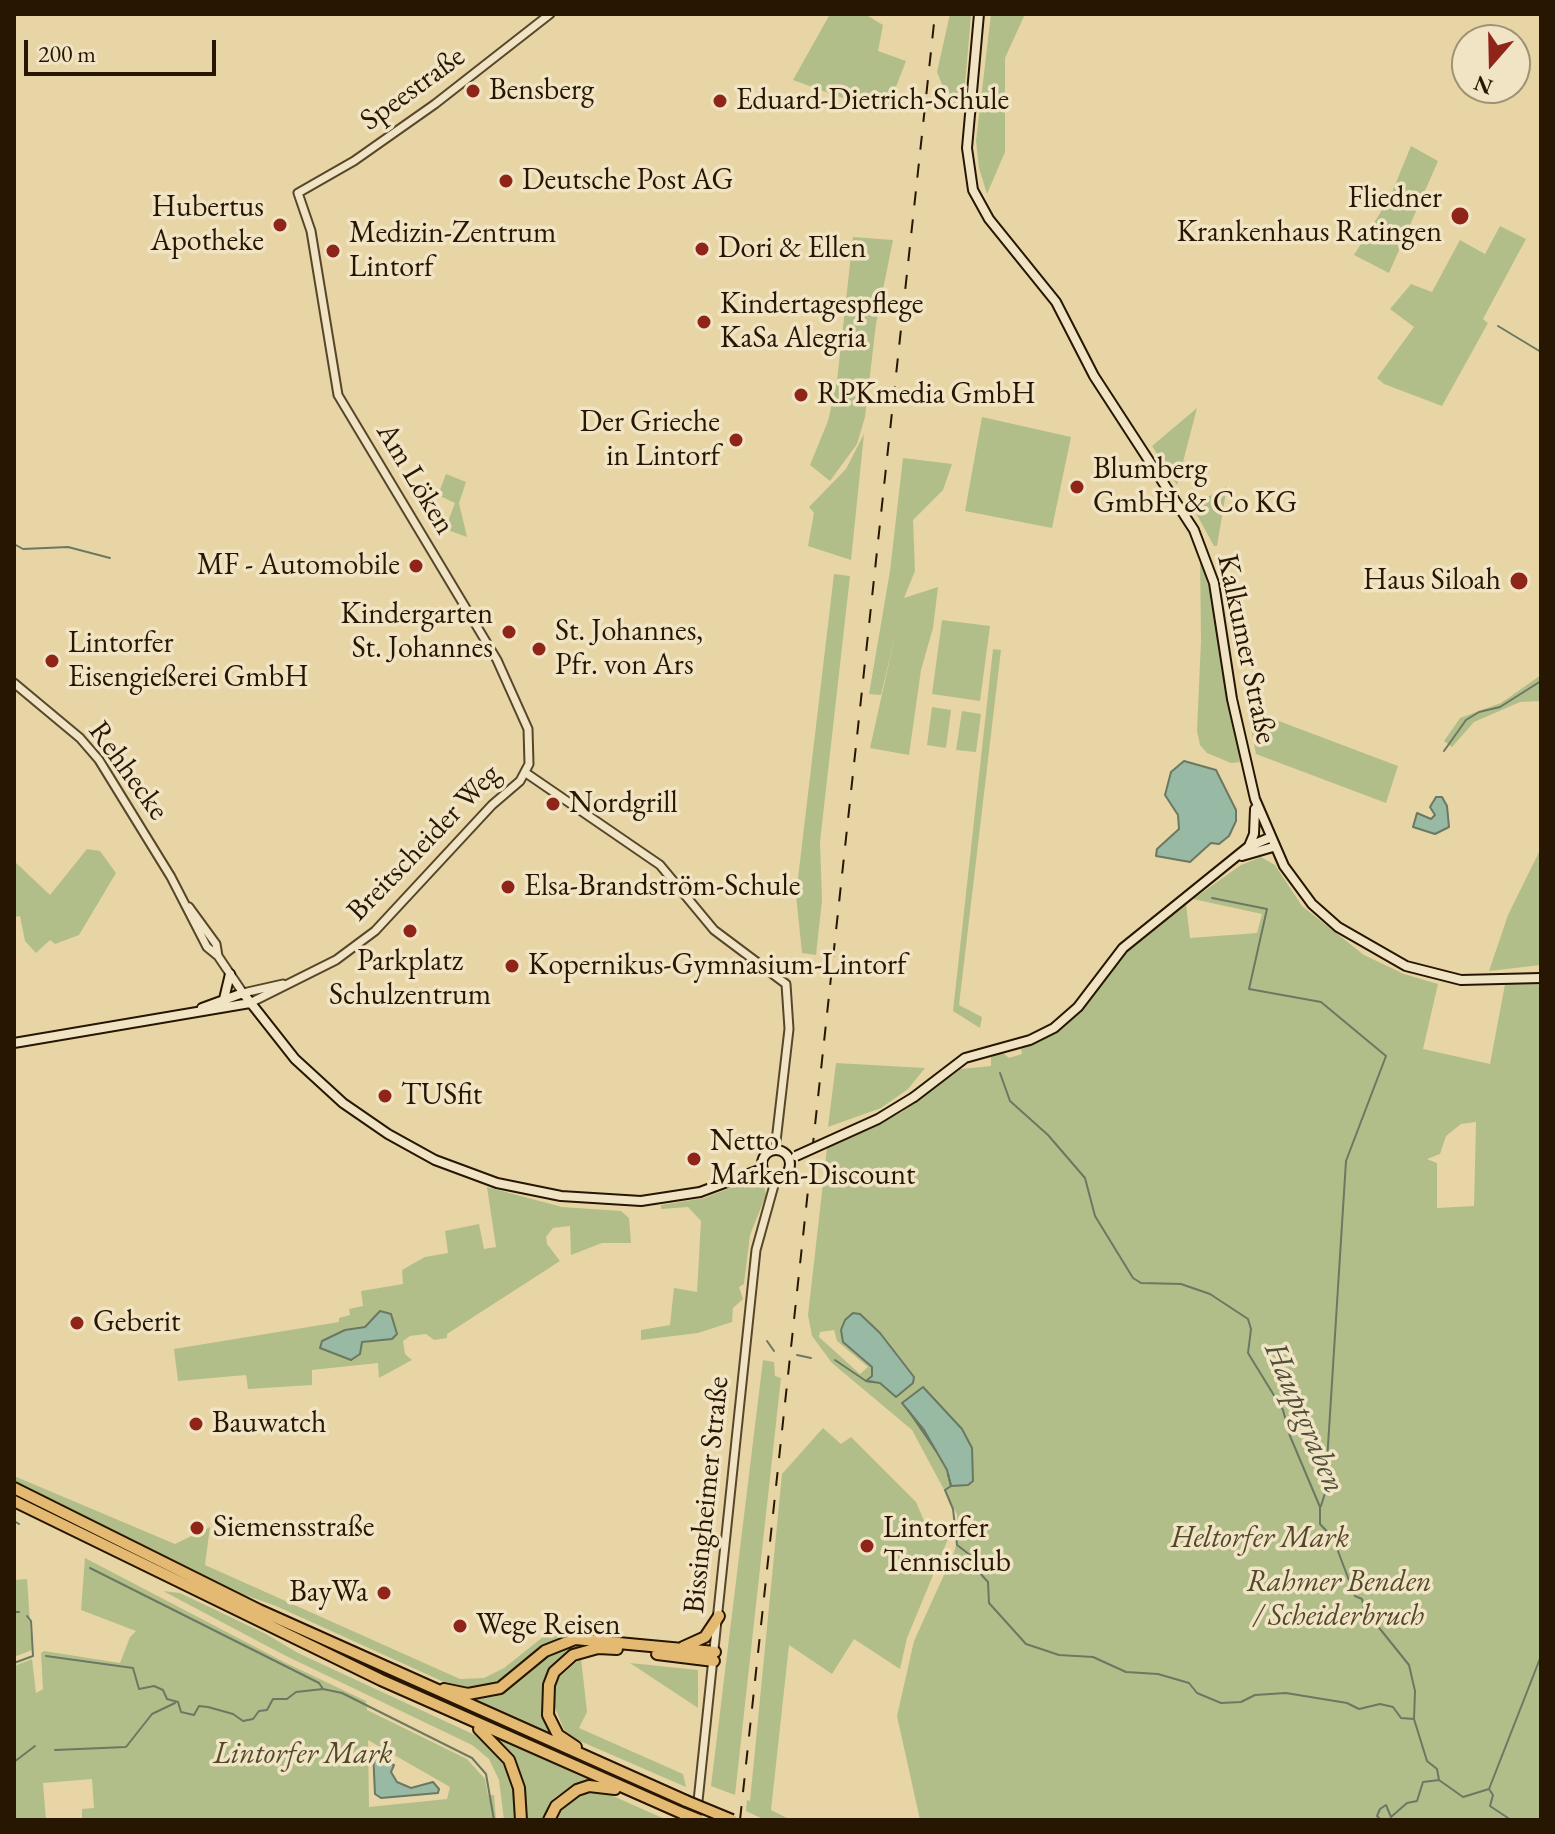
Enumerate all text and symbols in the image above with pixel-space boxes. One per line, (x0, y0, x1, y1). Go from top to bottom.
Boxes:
scale bar (28, 24, 220, 74)
north arrow (1451, 24, 1531, 104)
text: 200 m (38, 38, 96, 69)
street label: Speestraße (354, 39, 472, 139)
text: N (1470, 68, 1497, 102)
place label: Bensberg (489, 73, 594, 109)
marker: Bensberg (464, 82, 482, 100)
place label: Eduard-Dietrich-Schule (736, 83, 1009, 119)
marker: Eduard-Dietrich-Schule (711, 92, 729, 110)
place label: Deutsche Post AG (522, 163, 733, 199)
marker: Deutsche Post AG (497, 172, 515, 190)
place label: Fliedner Krankenhaus Ratingen (1177, 181, 1442, 252)
place label: Hubertus Apotheke (150, 190, 264, 260)
marker: Fliedner Krankenhaus Ratingen (1449, 205, 1471, 227)
marker: Hubertus Apotheke (271, 216, 289, 234)
place label: Medizin-Zentrum Lintorf (349, 216, 556, 286)
place label: Dori & Ellen (718, 231, 866, 267)
marker: Dori & Ellen (693, 240, 711, 258)
marker: Medizin-Zentrum Lintorf (324, 242, 342, 260)
place label: Kindertagespflege KaSa Alegria (720, 287, 924, 358)
marker: Kindertagespflege KaSa Alegria (695, 313, 713, 331)
place label: RPKmedia GmbH (817, 377, 1036, 413)
marker: RPKmedia GmbH (792, 386, 810, 404)
place label: Der Grieche in Lintorf (580, 405, 720, 476)
street label: Am Löken (368, 417, 462, 541)
marker: Der Grieche in Lintorf (727, 431, 745, 449)
place label: Blumberg GmbH & Co KG (1093, 452, 1297, 522)
marker: Blumberg GmbH & Co KG (1068, 478, 1086, 496)
place label: MF - Automobile (197, 548, 400, 584)
street label: Kalkumer Straße (1208, 551, 1284, 747)
marker: MF - Automobile (407, 557, 425, 575)
place label: Haus Siloah (1363, 563, 1501, 599)
marker: Haus Siloah (1508, 570, 1530, 592)
place label: Kindergarten St. Johannes (340, 597, 493, 668)
place label: St. Johannes, Pfr. von Ars (555, 614, 703, 684)
marker: Kindergarten St. Johannes (500, 623, 518, 641)
place label: Lintorfer Eisengießerei GmbH (68, 626, 308, 696)
marker: St. Johannes, Pfr. von Ars (530, 640, 548, 658)
marker: Lintorfer Eisengießerei GmbH (43, 652, 61, 670)
street label: Rehhecke (80, 715, 176, 827)
street label: Breitscheider Weg (340, 757, 508, 929)
place label: Nordgrill (569, 786, 678, 822)
marker: Nordgrill (544, 795, 562, 813)
place label: Elsa-Brandström-Schule (524, 869, 800, 905)
marker: Elsa-Brandström-Schule (499, 878, 517, 896)
marker: Parkplatz Schulzentrum (401, 922, 419, 940)
place label: Parkplatz Schulzentrum (329, 944, 491, 1014)
place label: Kopernikus-Gymnasium-Lintorf (528, 948, 907, 984)
marker: Kopernikus-Gymnasium-Lintorf (503, 957, 521, 975)
place label: TUSfit (401, 1078, 482, 1114)
marker: TUSfit (376, 1087, 394, 1105)
place label: Netto Marken-Discount (710, 1124, 915, 1194)
marker: Netto Marken-Discount (685, 1150, 703, 1168)
place label: Geberit (93, 1305, 181, 1341)
marker: Geberit (68, 1314, 86, 1332)
water label: Hauptgraben (1255, 1337, 1353, 1499)
street label: Bissingheimer Straße (677, 1375, 737, 1615)
place label: Bauwatch (212, 1406, 327, 1442)
marker: Bauwatch (187, 1415, 205, 1433)
place label: Siemensstraße (213, 1510, 374, 1546)
place label: Lintorfer Tennisclub (883, 1511, 1011, 1582)
marker: Siemensstraße (188, 1519, 206, 1537)
park label: Heltorfer Mark (1171, 1521, 1349, 1557)
marker: Lintorfer Tennisclub (858, 1537, 876, 1555)
park label: Rahmer Benden / Scheiderbruch (1246, 1565, 1432, 1636)
place label: BayWa (289, 1575, 368, 1611)
marker: BayWa (375, 1584, 393, 1602)
place label: Wege Reisen (476, 1608, 621, 1644)
marker: Wege Reisen (451, 1617, 469, 1635)
park label: Lintorfer Mark (213, 1737, 393, 1773)

